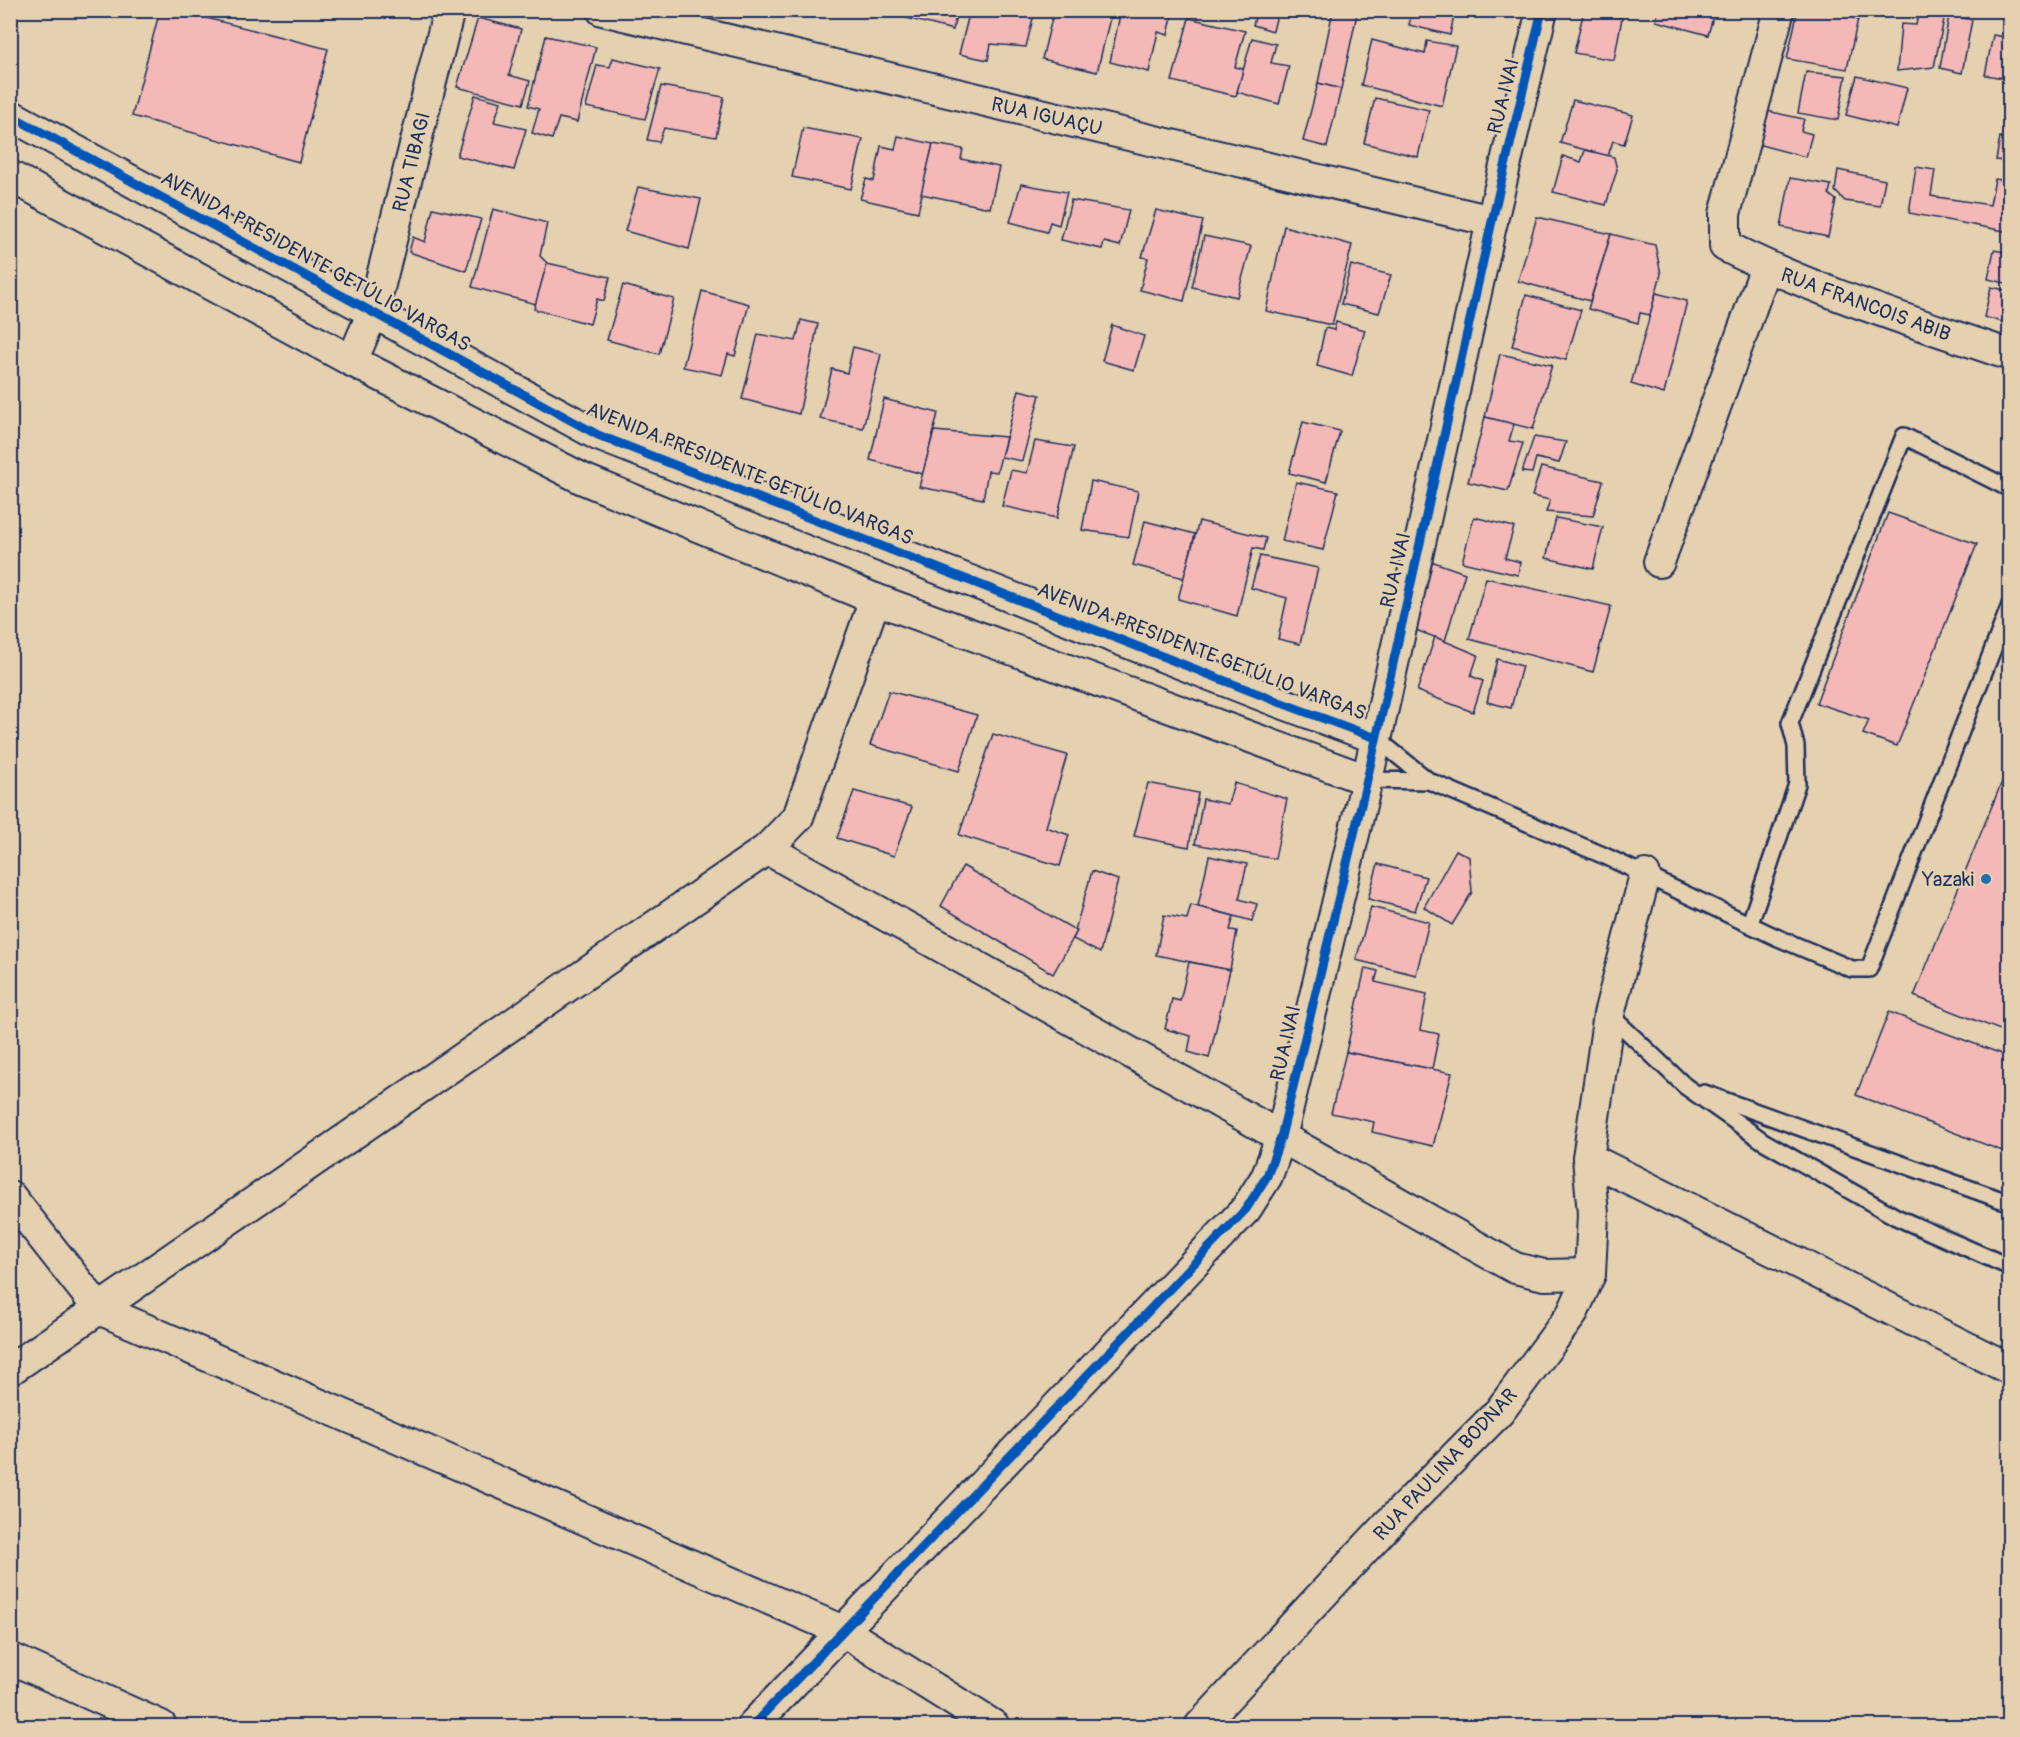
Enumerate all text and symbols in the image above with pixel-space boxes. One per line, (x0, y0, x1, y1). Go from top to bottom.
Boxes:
street label: RUA IVAI (1482, 56, 1525, 136)
street label: RUA IGUAÇU (989, 92, 1105, 141)
street label: RUA TIBAGI (387, 110, 436, 215)
street label: AVENIDA PRESIDENTE GETÚLIO VARGAS (157, 166, 475, 357)
street label: RUA FRANCOIS ABIB (1778, 262, 1954, 347)
street label: AVENIDA PRESIDENTE GETÚLIO VARGAS (583, 396, 917, 551)
street label: RUA IVAI (1375, 530, 1416, 610)
street label: AVENIDA PRESIDENTE GETÚLIO VARGAS (1034, 577, 1370, 726)
place label: Yazaki (1921, 867, 1974, 892)
marker: Yazaki (1979, 872, 1993, 886)
street label: RUA IVAI (1265, 1003, 1306, 1083)
street label: RUA PAULINA BODNAR (1368, 1383, 1523, 1546)

